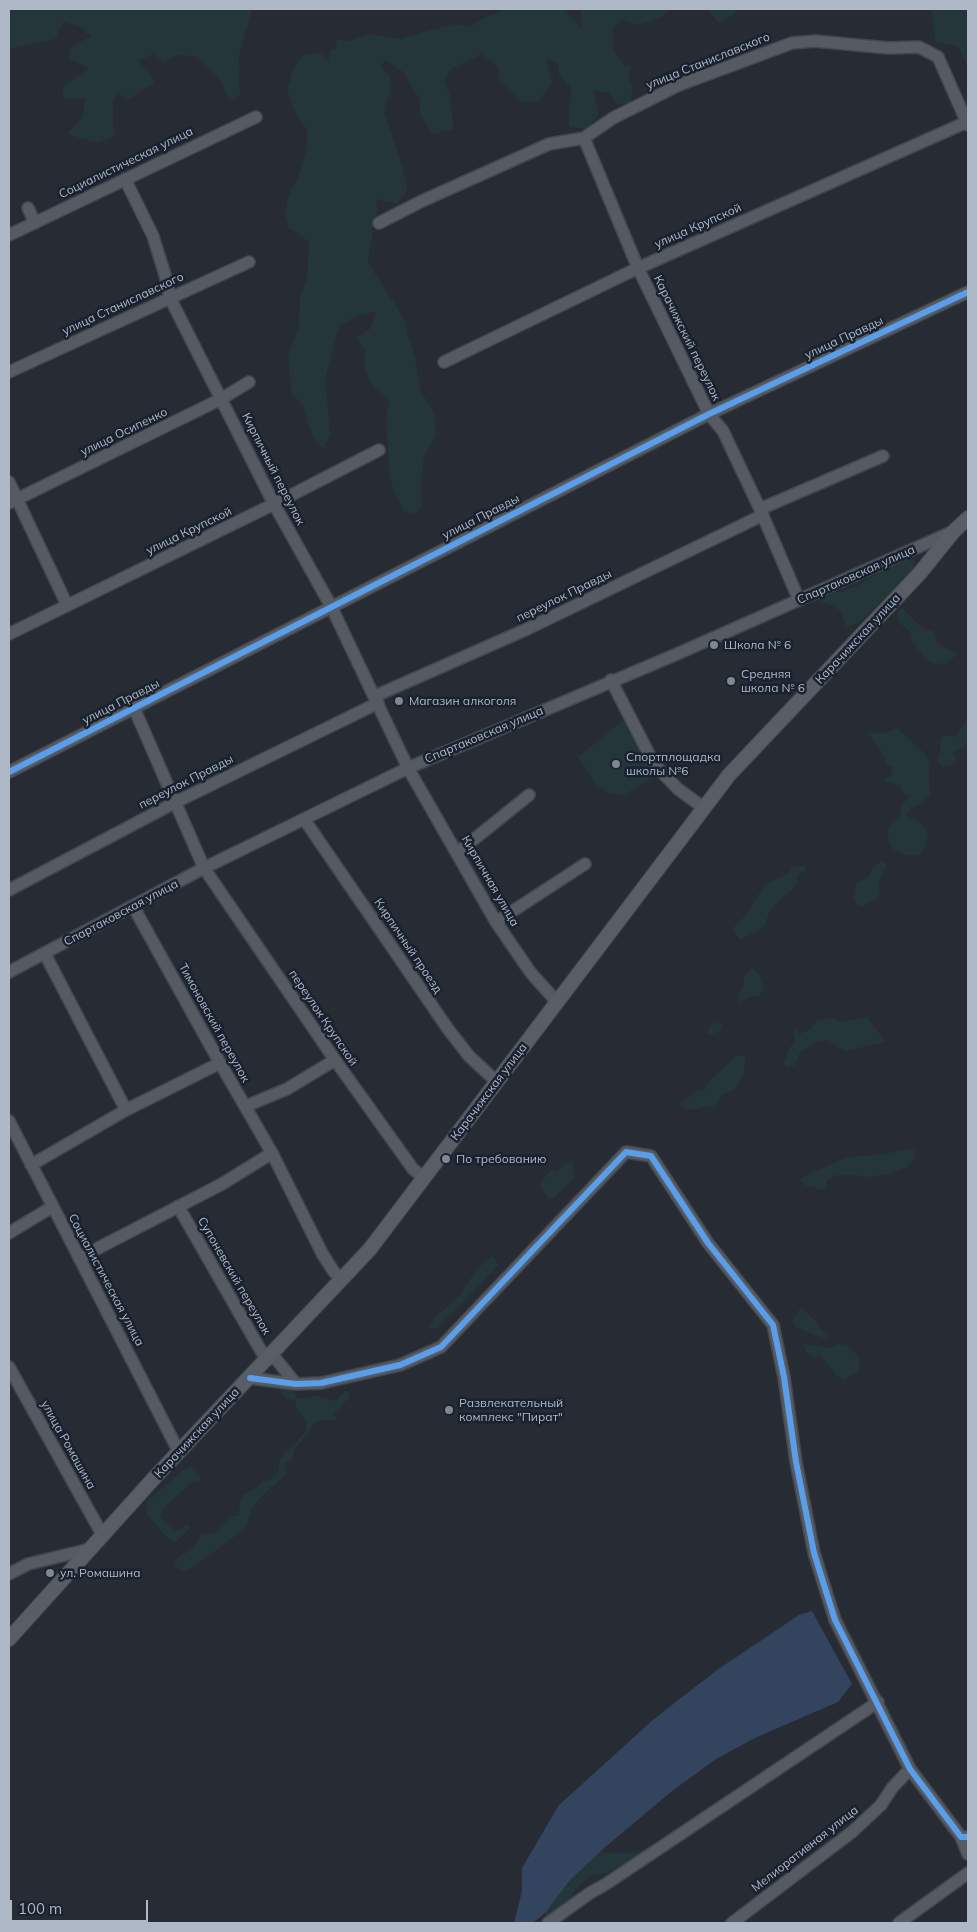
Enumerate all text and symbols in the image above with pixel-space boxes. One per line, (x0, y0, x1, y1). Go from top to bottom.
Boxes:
street label: улица Станиславского (644, 30, 772, 92)
street label: Социалистическая улица (57, 124, 195, 202)
street label: улица Крупской (652, 200, 744, 252)
street label: улица Станиславского (60, 270, 186, 338)
street label: Карачижский переулок (650, 273, 724, 403)
street label: улица Правды (802, 314, 886, 362)
street label: улица Осипенко (78, 405, 170, 459)
street label: Кирпичный переулок (238, 410, 308, 528)
street label: улица Правды (440, 491, 522, 543)
street label: улица Крупской (144, 504, 234, 558)
street label: Спартаковская улица (795, 543, 917, 607)
street label: переулок Правды (514, 567, 614, 625)
street label: Карачижская улица (813, 591, 903, 687)
place label: Школа № 6 (724, 638, 791, 652)
marker: Школа № 6 (708, 639, 720, 651)
place label: Средняя школа № 6 (741, 667, 805, 695)
marker: Средняя школа № 6 (725, 675, 737, 687)
street label: улица Правды (80, 676, 162, 728)
place label: Магазин алкоголя (409, 694, 516, 708)
marker: Магазин алкоголя (393, 695, 405, 707)
street label: Спартаковская улица (423, 703, 545, 767)
place label: Спортплощадка школы №6 (626, 750, 721, 778)
street label: переулок Правды (136, 752, 236, 812)
marker: Спортплощадка школы №6 (610, 758, 622, 770)
street label: Кирпичная улица (458, 833, 522, 929)
street label: Спартаковская улица (61, 877, 181, 949)
street label: Кирпичный проезд (371, 896, 445, 996)
street label: Тимоновский переулок (175, 961, 253, 1085)
street label: переулок Крупской (285, 967, 361, 1069)
street label: Карачижская улица (448, 1041, 530, 1143)
place label: По требованию (456, 1152, 546, 1166)
marker: По требованию (440, 1153, 452, 1165)
street label: Социалистическая улица (65, 1211, 147, 1349)
street label: Супоневский переулок (194, 1215, 274, 1337)
street label: Карачижская улица (152, 1385, 242, 1481)
place label: Развлекательный комплекс "Пират" (459, 1396, 563, 1424)
street label: улица Ромашина (38, 1398, 98, 1492)
marker: Развлекательный комплекс "Пират" (443, 1404, 455, 1416)
place label: ул. Ромашина (60, 1566, 140, 1580)
marker: ул. Ромашина (44, 1567, 56, 1579)
street label: Мелиоративная улица (749, 1803, 861, 1895)
scale bar (12, 1890, 150, 1922)
text: 100 m (18, 1899, 62, 1918)

